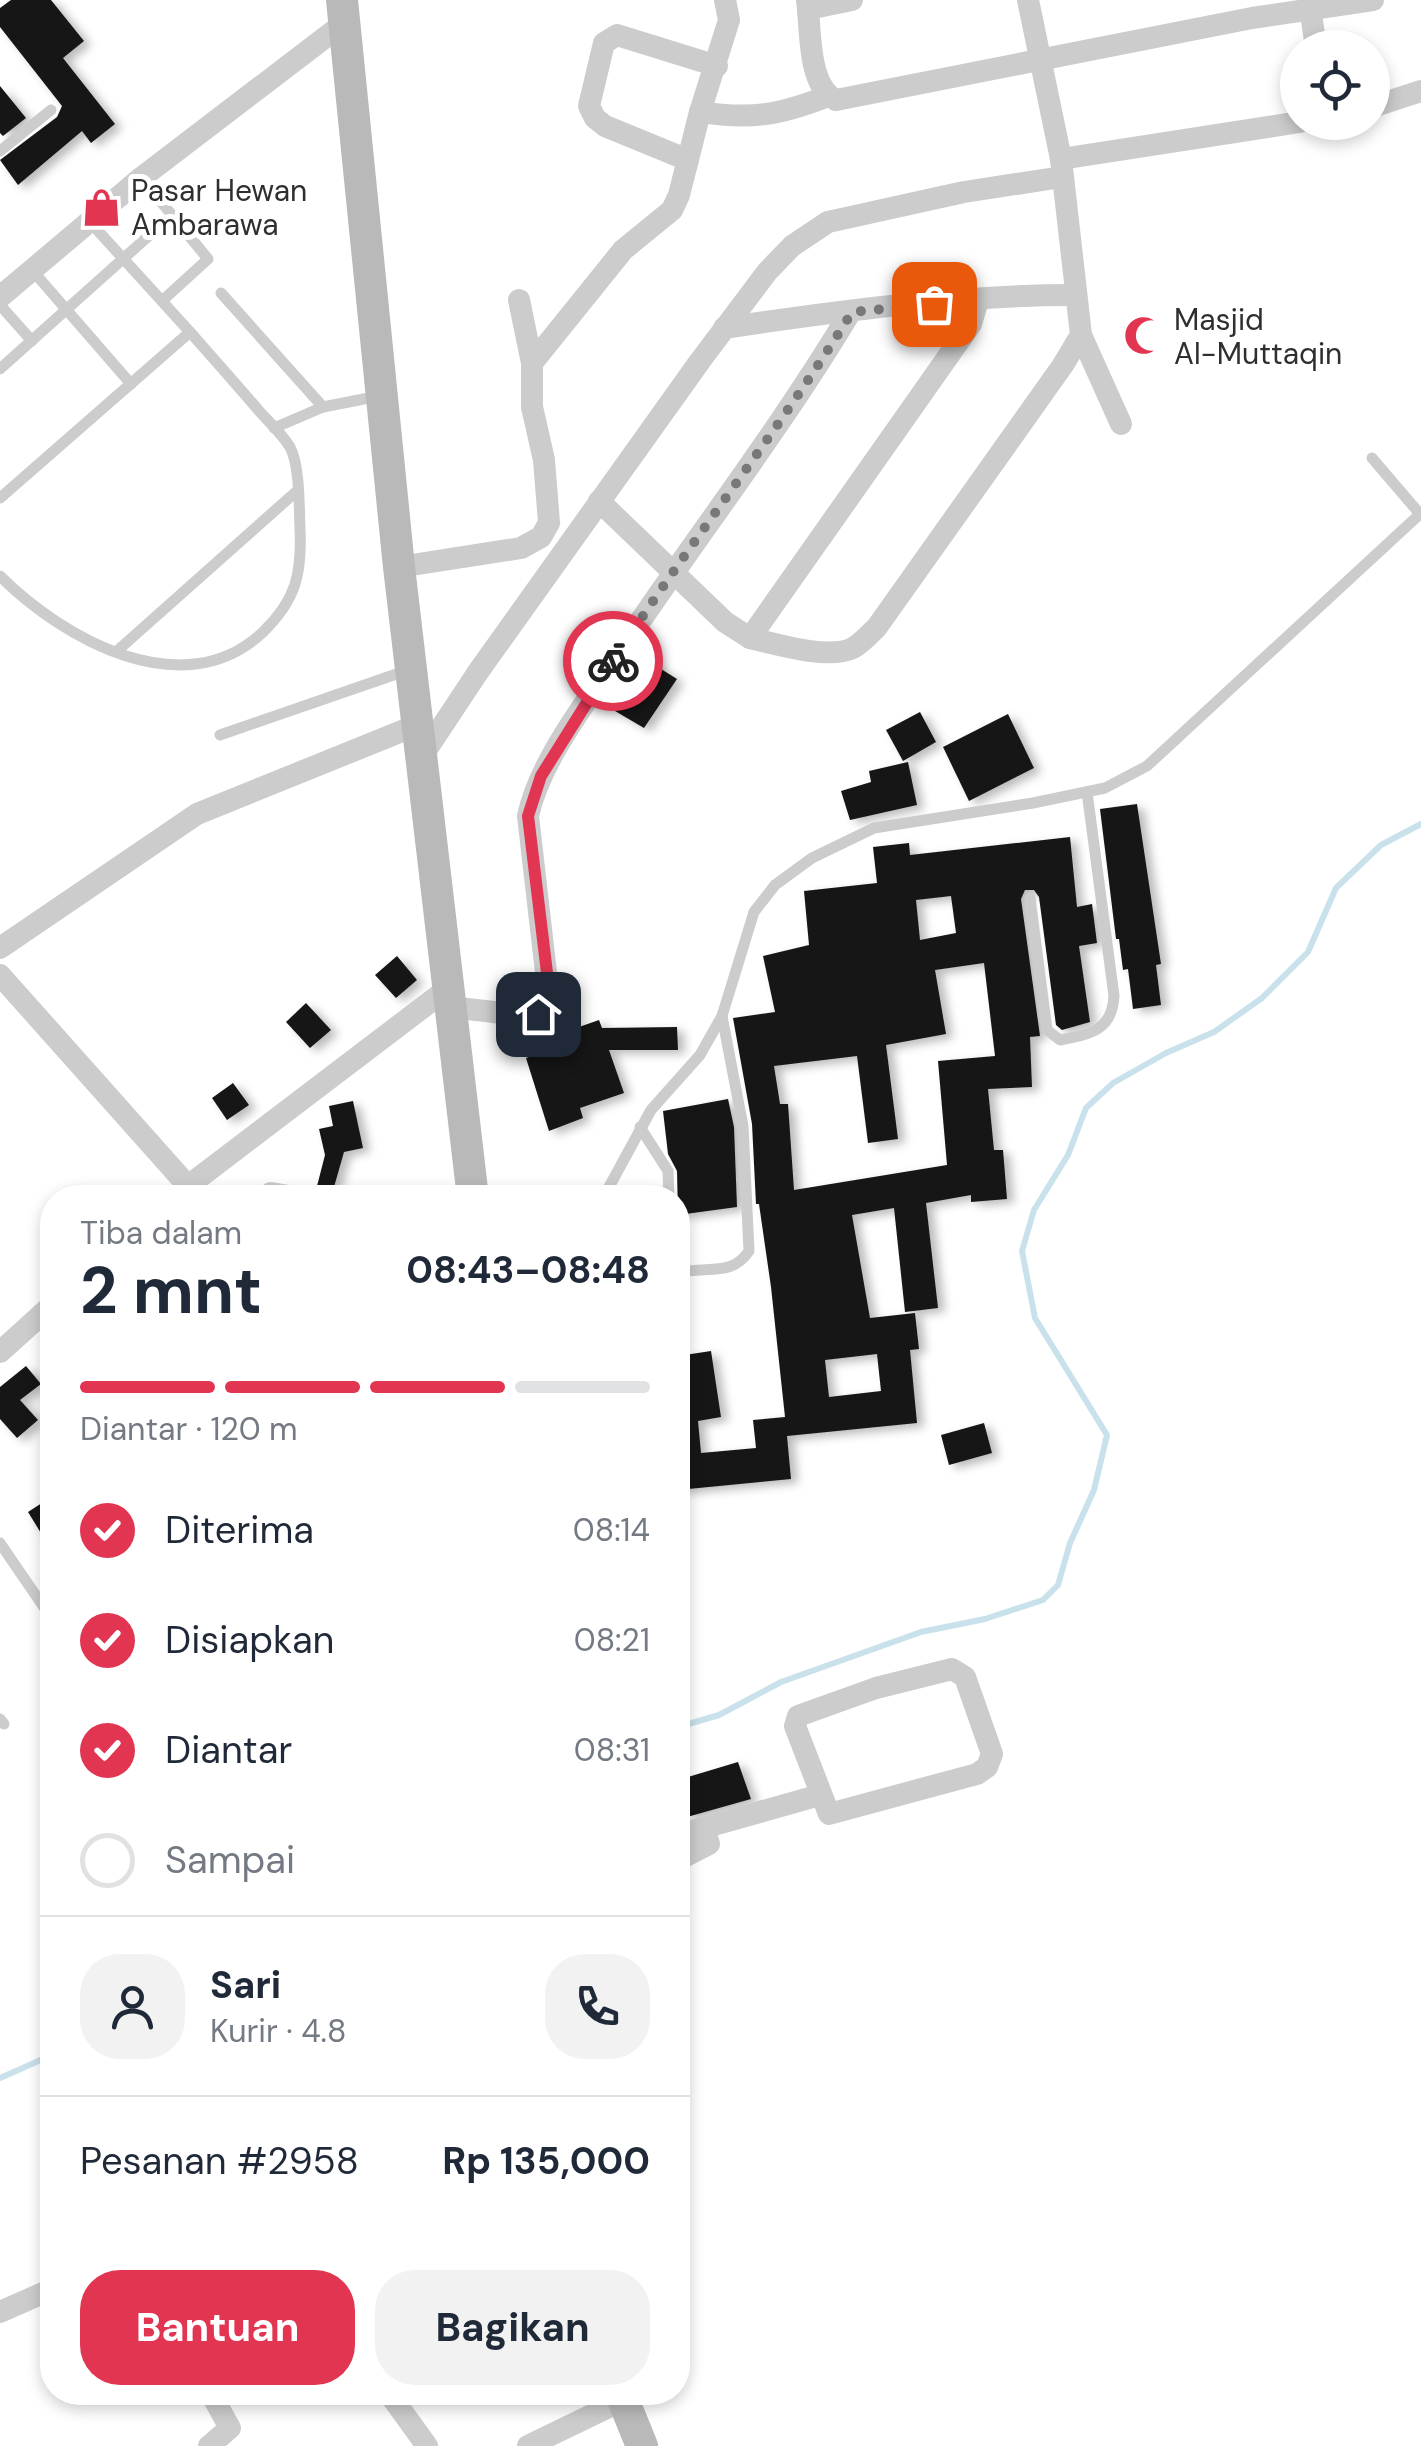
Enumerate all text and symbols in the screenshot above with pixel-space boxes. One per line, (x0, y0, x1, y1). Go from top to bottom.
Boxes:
map controls (1280, 30, 1390, 140)
button: locate (1280, 30, 1390, 140)
place label: Pasar Hewan Ambarawa (131, 171, 307, 244)
shop icon: Pasar Hewan Ambarawa (80, 186, 122, 228)
pin (892, 262, 977, 347)
icon: bag (907, 277, 962, 332)
place label: Masjid Al-Muttaqin (1174, 300, 1342, 373)
mosque icon: Masjid Al-Muttaqin (1123, 315, 1165, 357)
courier (563, 611, 663, 711)
icon: bike (586, 634, 641, 689)
pin (496, 972, 581, 1057)
icon: home (511, 987, 566, 1042)
text: Tiba dalam (80, 1212, 242, 1254)
text: 08:43–08:48 (406, 1245, 650, 1295)
text: 2 mnt (80, 1249, 262, 1333)
text: Diantar · 120 m (80, 1408, 298, 1450)
icon: check (80, 1503, 135, 1558)
text: Diterima (165, 1505, 314, 1555)
text: 08:14 (573, 1509, 650, 1551)
icon: check (80, 1613, 135, 1668)
text: Disiapkan (165, 1615, 334, 1665)
text: 08:21 (574, 1619, 650, 1661)
icon: check (80, 1723, 135, 1778)
text: Diantar (165, 1725, 292, 1775)
text: 08:31 (574, 1729, 650, 1771)
text: Sampai (165, 1835, 295, 1885)
button: person (80, 1954, 185, 2059)
button: phone (545, 1954, 650, 2059)
text: Sari (210, 1960, 281, 2010)
text: Kurir · 4.8 (210, 2010, 346, 2052)
text: Pesanan #2958 (80, 2136, 359, 2186)
text: Rp 135,000 (442, 2136, 650, 2186)
button: Bantuan (80, 2270, 355, 2385)
button: Bagikan (375, 2270, 650, 2385)

